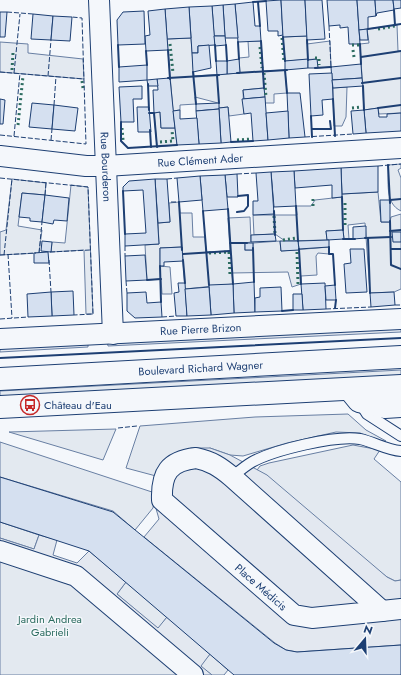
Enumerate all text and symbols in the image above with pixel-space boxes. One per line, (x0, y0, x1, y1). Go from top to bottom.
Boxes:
street label: Rue Bourderon (97, 132, 115, 202)
street label: Rue Clément Ader (157, 150, 244, 171)
street label: Rue Pierre Brizon (160, 319, 242, 339)
street label: Boulevard Richard Wagner (138, 357, 264, 379)
bus stop icon: Château d'Eau (19, 394, 41, 416)
place label: Château d'Eau (44, 397, 112, 413)
street label: Place Médicis (231, 560, 291, 615)
park label: Jardin Andrea Gabrieli (16, 611, 82, 640)
north arrow (345, 619, 385, 659)
text: N (362, 621, 375, 639)

